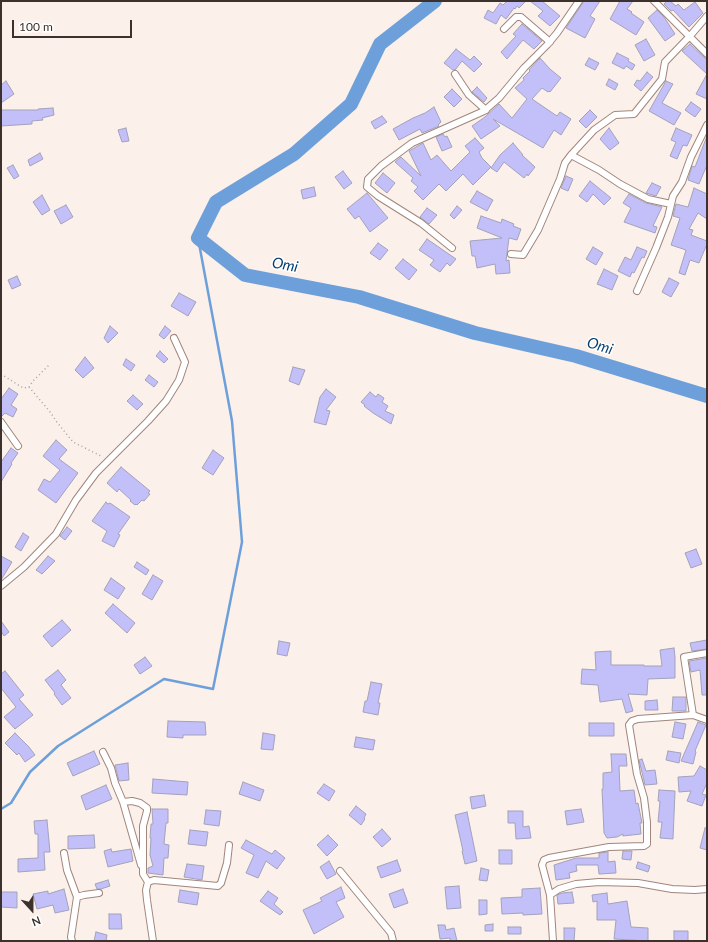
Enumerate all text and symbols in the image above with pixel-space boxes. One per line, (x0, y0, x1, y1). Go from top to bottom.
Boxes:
scale bar (14, 12, 134, 38)
text: 100 m (19, 19, 53, 34)
water label: Omi (270, 254, 300, 276)
water label: Omi (585, 334, 615, 358)
north arrow (12, 890, 52, 930)
text: N (30, 914, 43, 929)

